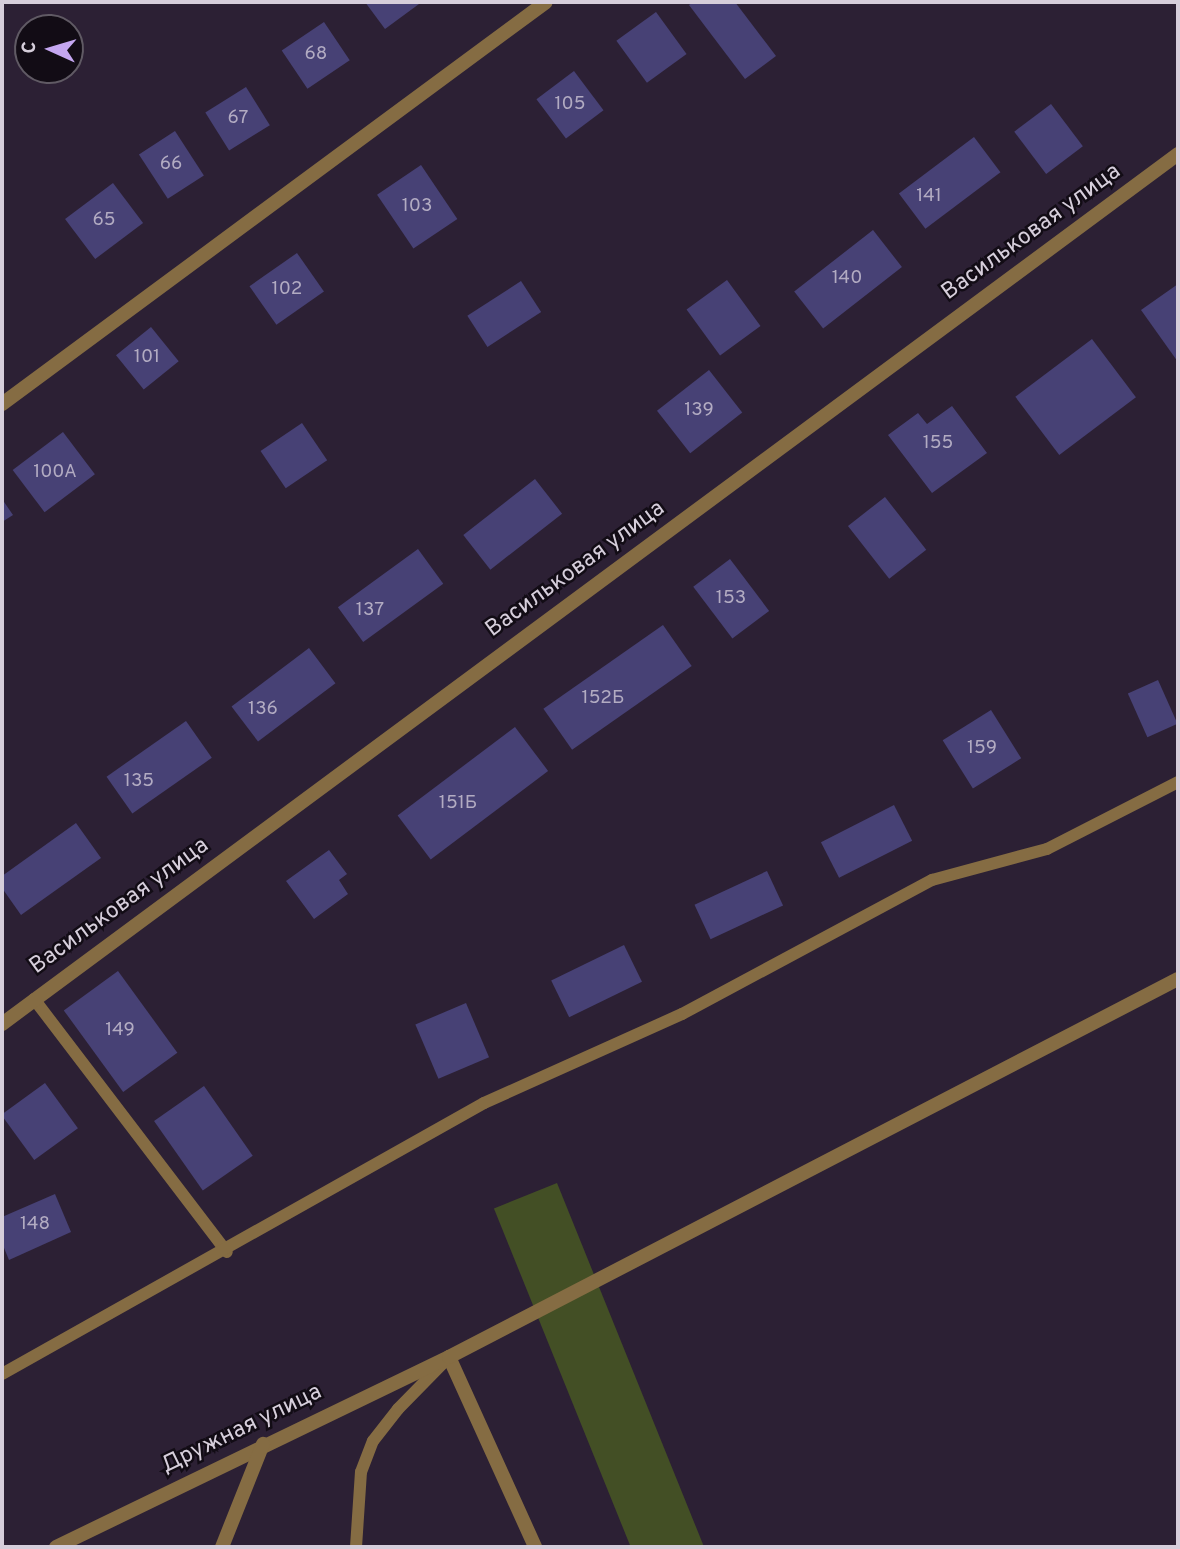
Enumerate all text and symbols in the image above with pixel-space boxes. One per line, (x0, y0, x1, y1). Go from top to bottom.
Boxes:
north arrow (14, 14, 84, 84)
text: С (18, 41, 42, 55)
house number: 68 (305, 44, 327, 66)
house number: 105 (554, 94, 586, 116)
house number: 67 (228, 108, 248, 130)
house number: 66 (160, 154, 182, 176)
street label: Васильковая улица (937, 159, 1127, 307)
house number: 141 (916, 186, 942, 208)
house number: 103 (402, 196, 432, 218)
house number: 65 (92, 210, 116, 232)
house number: 140 (832, 268, 862, 290)
house number: 102 (272, 279, 302, 301)
house number: 101 (134, 347, 160, 369)
house number: 139 (684, 400, 714, 422)
house number: 155 (923, 433, 953, 455)
house number: 100А (33, 462, 77, 484)
street label: Васильковая улица (481, 496, 671, 644)
house number: 153 (716, 588, 746, 610)
house number: 137 (356, 600, 384, 622)
house number: 152Б (582, 688, 624, 710)
house number: 136 (248, 699, 278, 721)
house number: 159 (967, 738, 997, 760)
house number: 135 (124, 771, 154, 793)
house number: 151Б (439, 793, 477, 815)
street label: Васильковая улица (25, 833, 215, 981)
house number: 149 (105, 1020, 135, 1042)
house number: 148 (20, 1214, 50, 1236)
street label: Дружная улица (157, 1379, 327, 1481)

